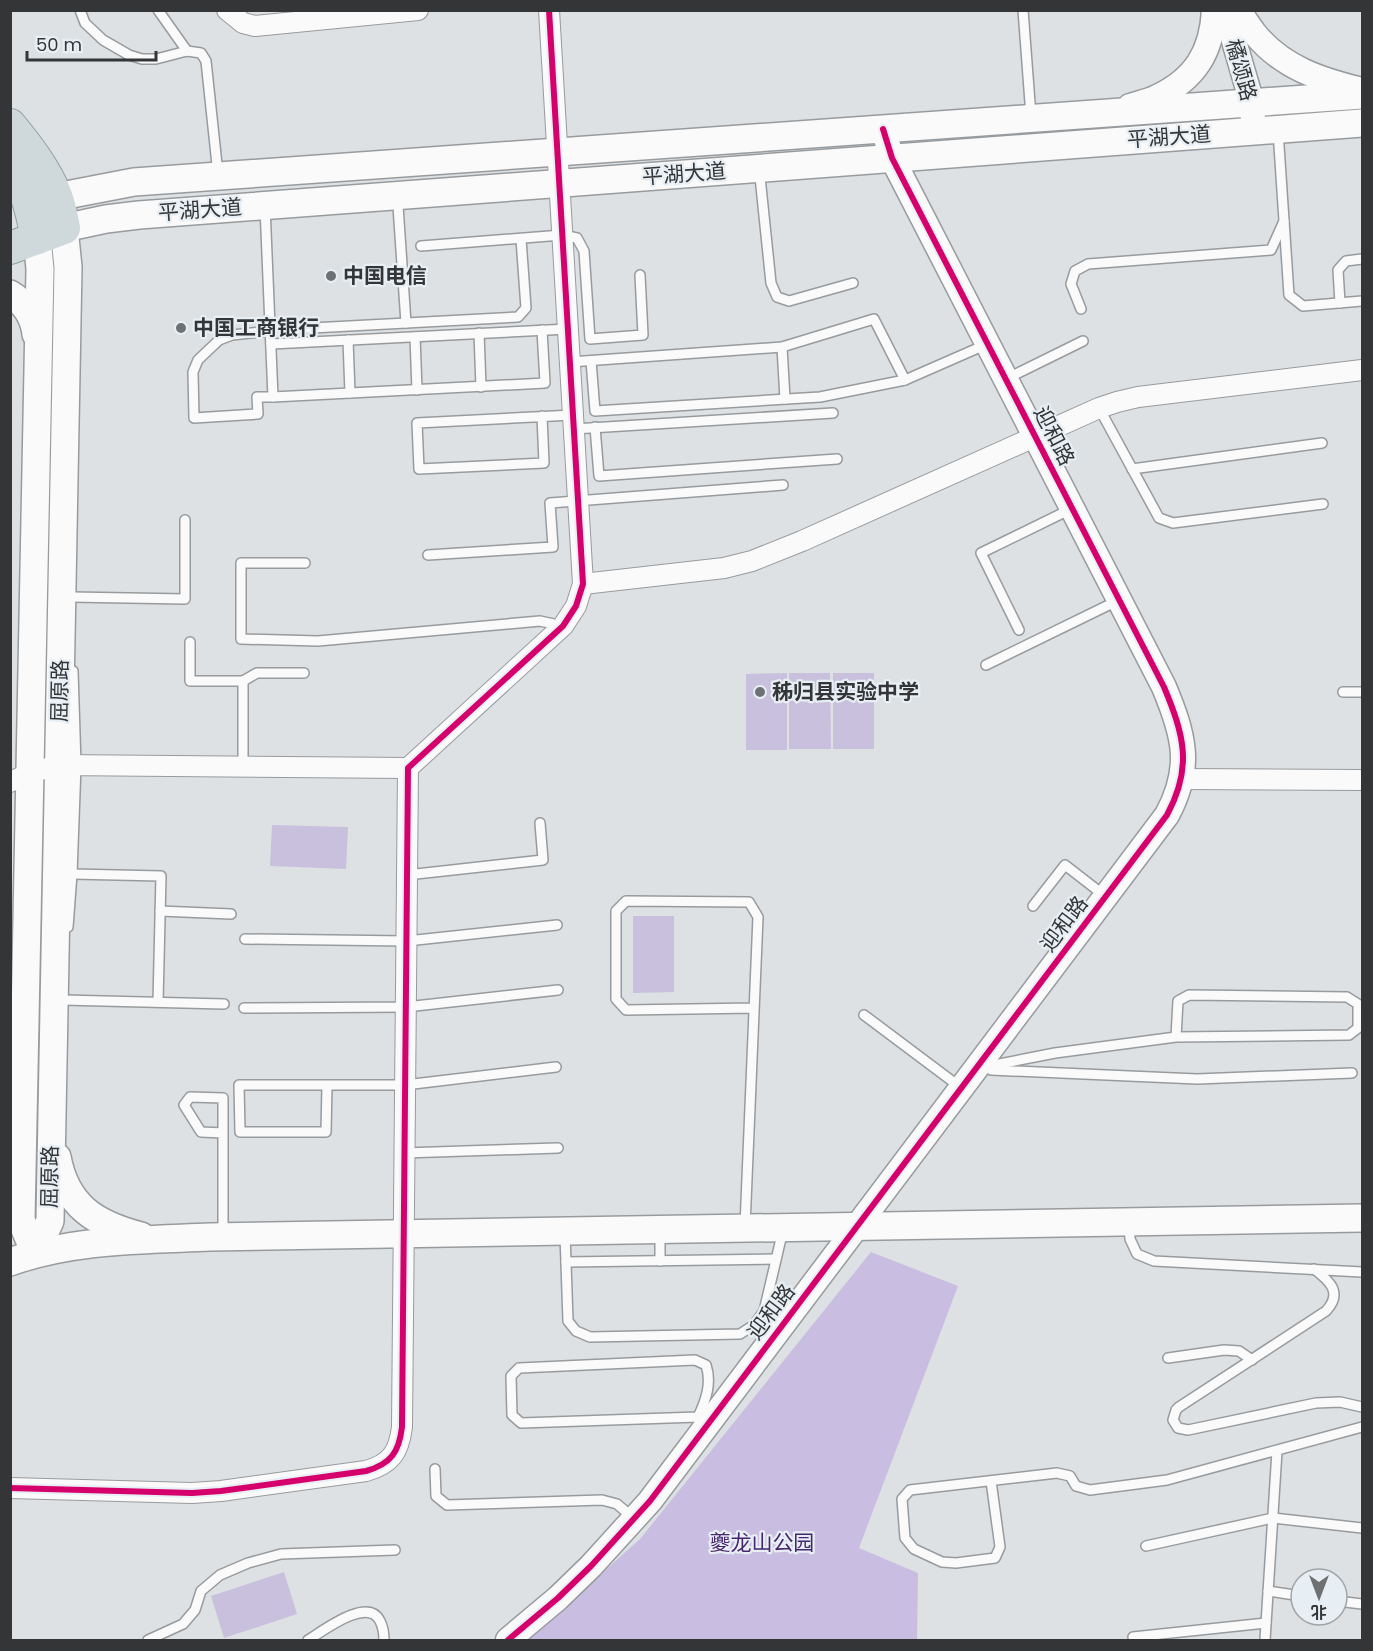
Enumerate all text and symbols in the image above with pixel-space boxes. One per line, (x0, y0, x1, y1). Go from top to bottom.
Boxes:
scale bar (27, 24, 156, 62)
text: 50 m (36, 32, 82, 57)
street label: 橘颂路 (1219, 36, 1264, 104)
street label: 平湖大道 (1126, 119, 1212, 154)
street label: 平湖大道 (641, 156, 727, 191)
street label: 平湖大道 (157, 192, 243, 227)
place label: 中国电信 (343, 261, 427, 290)
marker: 中国电信 (324, 269, 338, 283)
place label: 中国工商银行 (193, 313, 319, 342)
marker: 中国工商银行 (174, 321, 188, 335)
street label: 迎和路 (1027, 401, 1082, 470)
street label: 屈原路 (44, 659, 75, 723)
place label: 秭归县实验中学 (772, 677, 919, 706)
marker: 秭归县实验中学 (753, 685, 767, 699)
street label: 迎和路 (1033, 890, 1094, 958)
street label: 屈原路 (34, 1145, 65, 1209)
street label: 迎和路 (740, 1278, 801, 1346)
park label: 夔龙山公园 (710, 1528, 815, 1557)
north arrow (1289, 1567, 1349, 1627)
text: 北 (1311, 1600, 1327, 1623)

